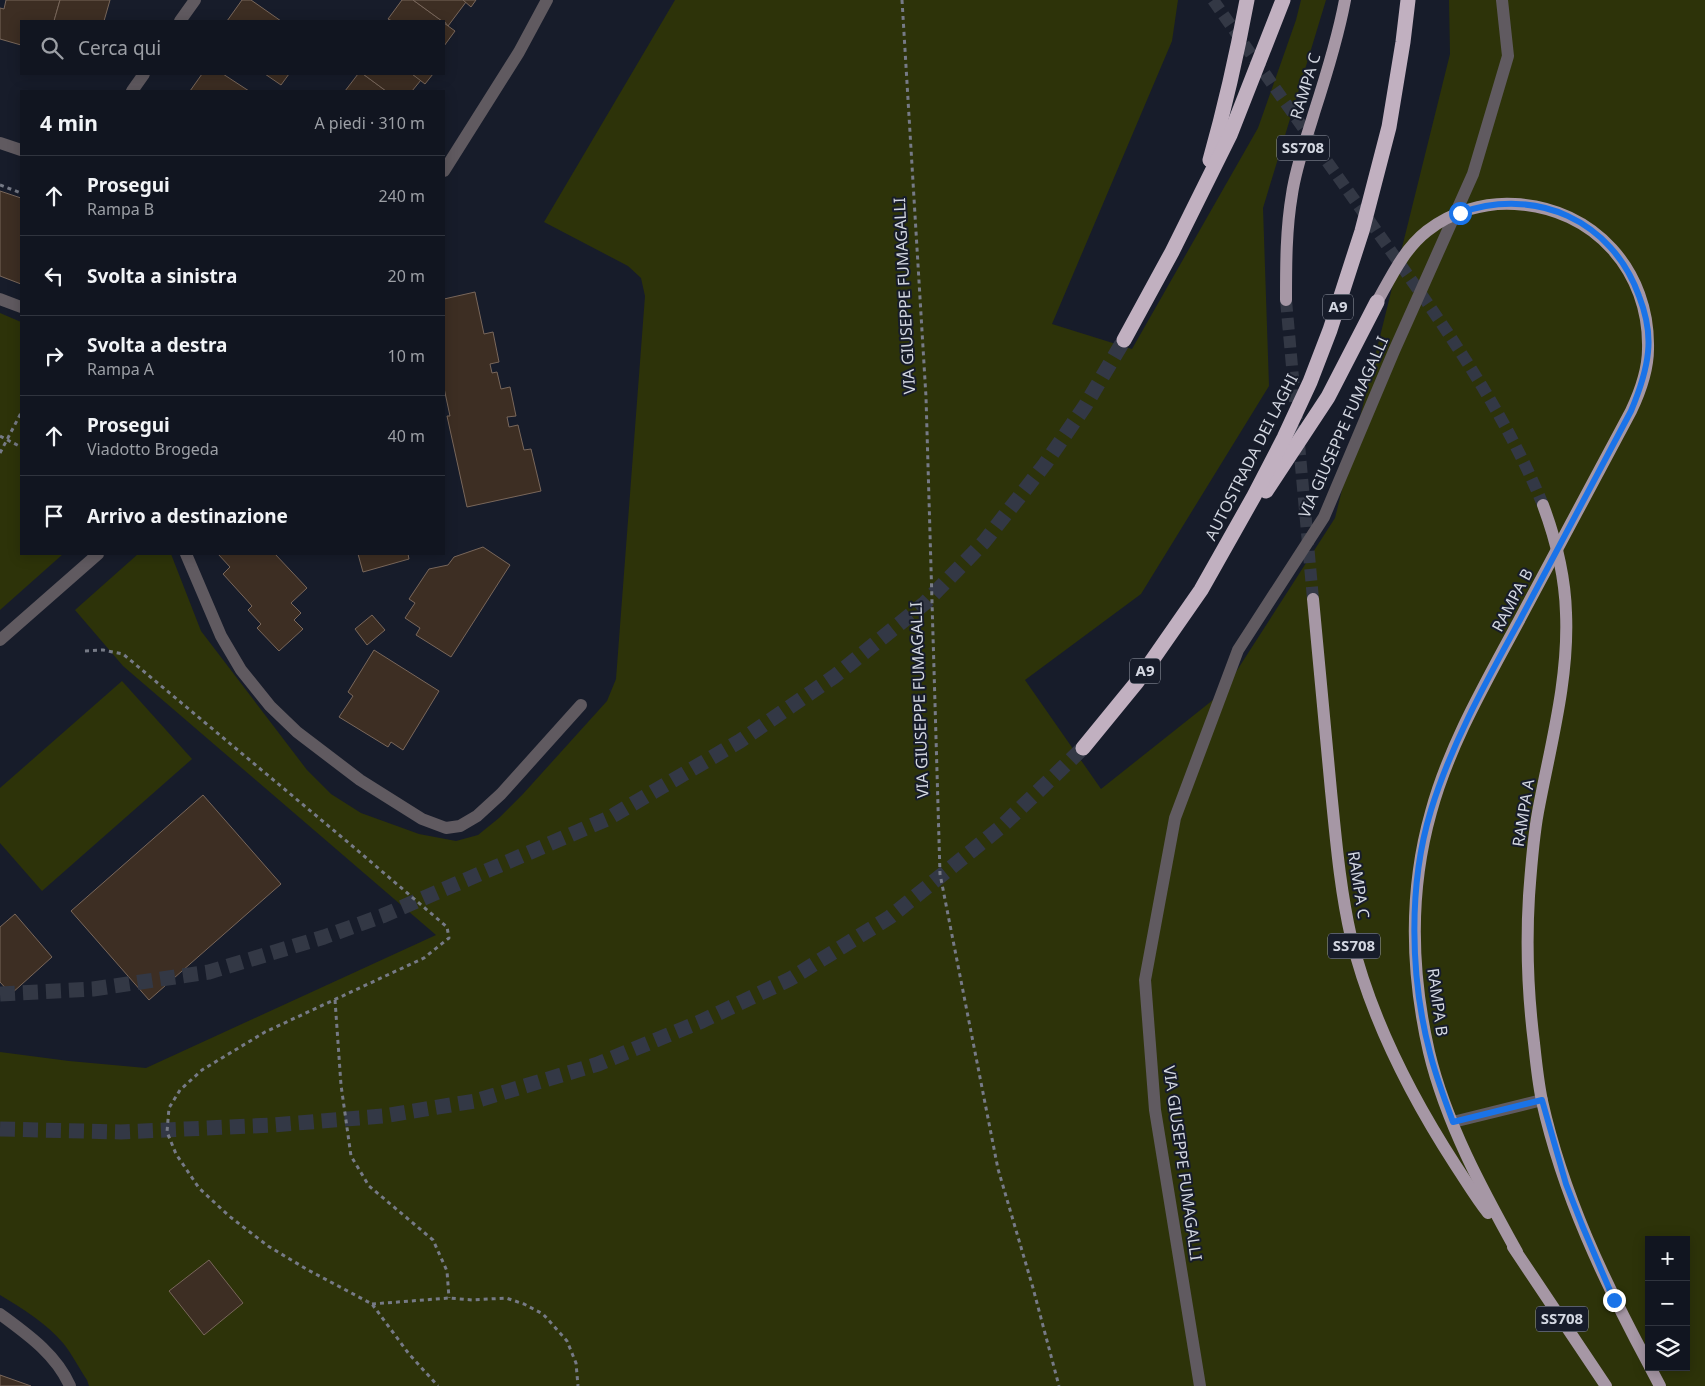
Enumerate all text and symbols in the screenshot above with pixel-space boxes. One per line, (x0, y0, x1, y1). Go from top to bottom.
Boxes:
search box (20, 20, 445, 75)
icon: search (38, 34, 66, 62)
text: Cerca qui (78, 35, 161, 61)
street label: RAMPA C (1285, 50, 1325, 122)
text: 4 min (40, 109, 98, 137)
text: A piedi · 310 m (314, 112, 425, 134)
road number: SS708 (1277, 136, 1329, 160)
text: Prosegui (87, 172, 170, 198)
icon: ahead (40, 182, 68, 210)
text: 240 m (378, 185, 425, 207)
street label: VIA GIUSEPPE FUMAGALLI (888, 197, 920, 395)
text: Rampa B (87, 198, 154, 220)
route start (1449, 202, 1472, 225)
icon: left (40, 262, 68, 290)
text: Svolta a sinistra (87, 263, 237, 289)
text: 20 m (388, 265, 425, 287)
road number: A9 (1323, 294, 1353, 320)
text: Svolta a destra (87, 332, 227, 358)
street label: VIA GIUSEPPE FUMAGALLI (1293, 333, 1393, 521)
icon: right (40, 342, 68, 370)
text: 10 m (388, 345, 425, 367)
text: Rampa A (87, 358, 154, 380)
street label: AUTOSTRADA DEI LAGHI (1199, 370, 1303, 544)
text: Prosegui (87, 412, 170, 438)
icon: ahead (40, 422, 68, 450)
text: 40 m (388, 425, 425, 447)
text: Viadotto Brogeda (87, 438, 219, 460)
icon: arrive (40, 502, 68, 530)
text: Arrivo a destinazione (87, 503, 288, 529)
street label: RAMPA B (1486, 565, 1538, 635)
street label: VIA GIUSEPPE FUMAGALLI (905, 601, 933, 799)
road number: A9 (1130, 658, 1160, 684)
street label: RAMPA A (1507, 777, 1539, 848)
street label: RAMPA C (1343, 850, 1375, 920)
road number: SS708 (1328, 934, 1380, 958)
street label: RAMPA B (1422, 967, 1454, 1037)
street label: VIA GIUSEPPE FUMAGALLI (1158, 1064, 1208, 1262)
map controls (1645, 1236, 1690, 1371)
button: + (1645, 1236, 1690, 1281)
button: − (1645, 1281, 1690, 1326)
route end (1603, 1289, 1626, 1312)
road number: SS708 (1536, 1306, 1588, 1332)
button: layers (1645, 1326, 1690, 1371)

